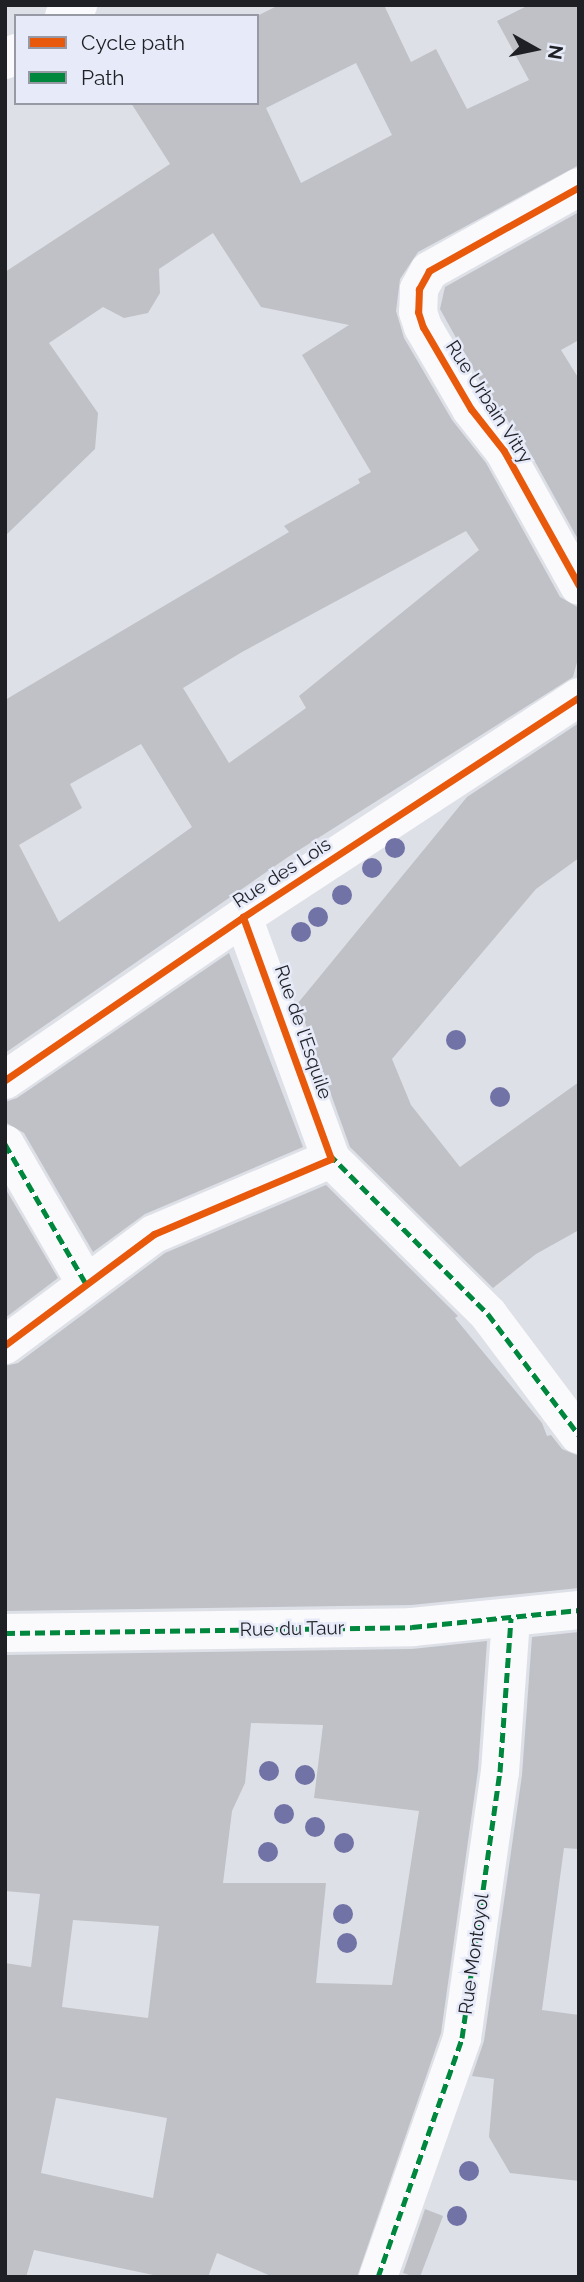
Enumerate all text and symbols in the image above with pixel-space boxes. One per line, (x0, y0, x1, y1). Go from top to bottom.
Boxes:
legend (14, 14, 259, 105)
north arrow (500, 14, 570, 84)
text: Cycle path (81, 30, 185, 55)
text: N (544, 43, 568, 61)
text: Path (81, 65, 125, 90)
street label: Rue Urbain Vitry (441, 336, 537, 468)
street label: Rue des Lois (229, 833, 335, 913)
street label: Rue de l'Esquile (269, 962, 337, 1102)
street label: Rue du Taur (239, 1617, 345, 1641)
street label: Rue Montoyol (454, 1892, 494, 2016)

